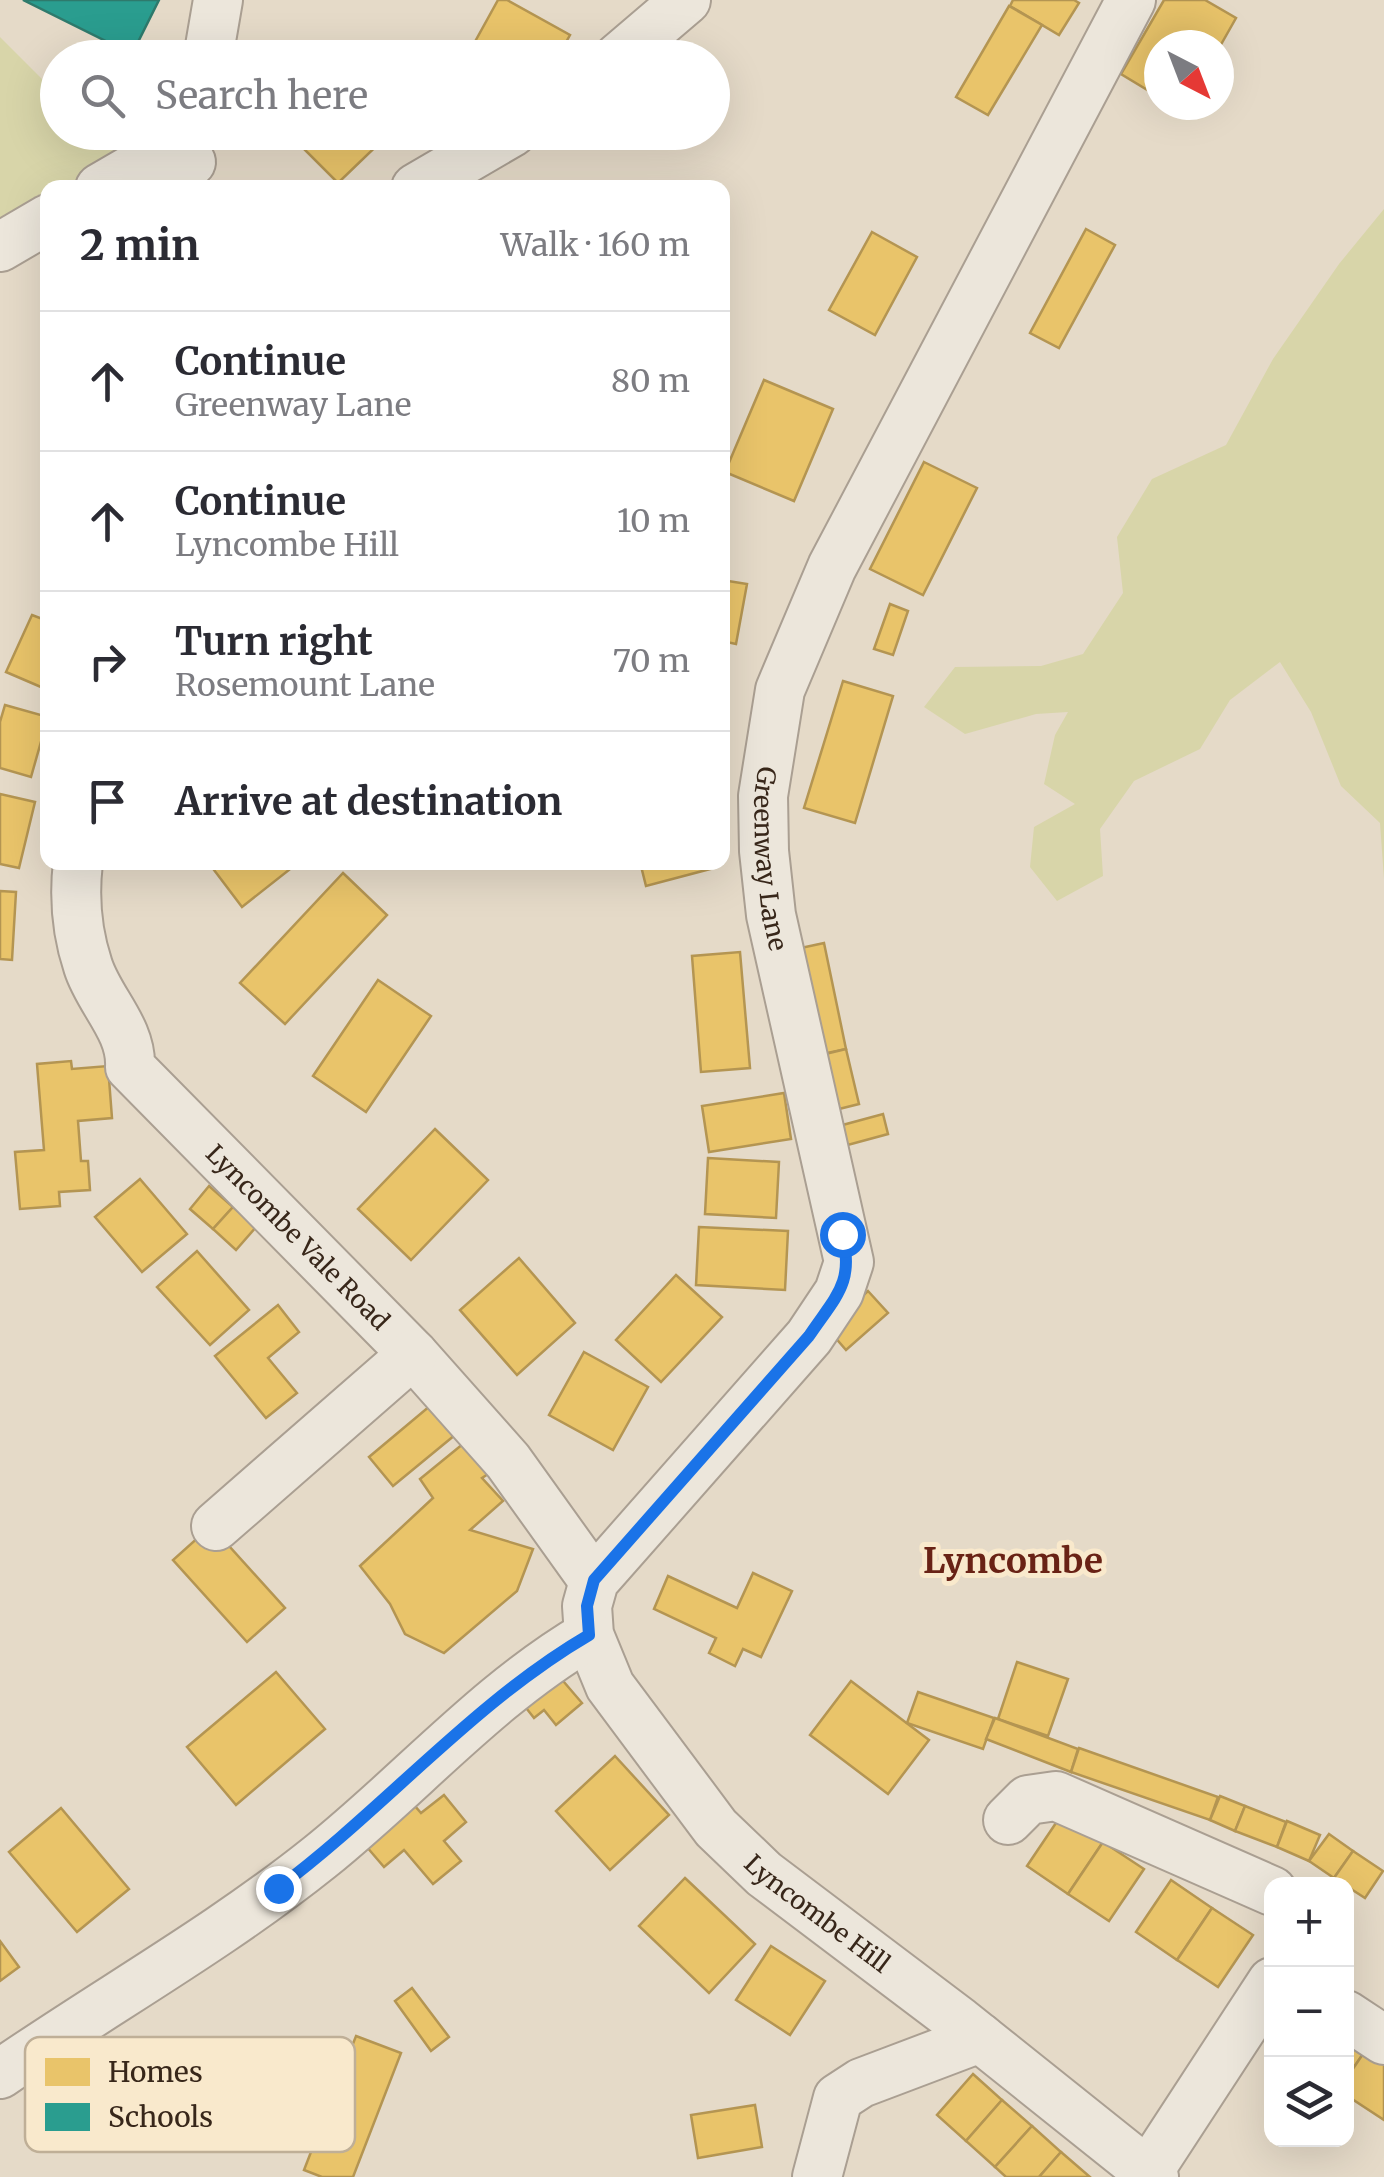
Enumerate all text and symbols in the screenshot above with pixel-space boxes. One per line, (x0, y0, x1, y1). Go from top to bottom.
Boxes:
north arrow (1144, 30, 1234, 120)
search box (40, 40, 730, 150)
icon: search (75, 68, 130, 123)
text: Search here (155, 72, 368, 119)
text: 2 min (80, 219, 200, 271)
text: Walk · 160 m (501, 225, 690, 265)
text: Continue (175, 338, 346, 385)
icon: ahead (80, 354, 135, 409)
text: 80 m (611, 361, 690, 401)
text: Greenway Lane (175, 385, 412, 425)
text: Continue (175, 478, 346, 525)
icon: ahead (80, 494, 135, 549)
text: 10 m (617, 501, 690, 541)
text: Lyncombe Hill (175, 525, 399, 565)
text: Turn right (175, 618, 373, 665)
icon: right (80, 634, 135, 689)
text: 70 m (613, 641, 690, 681)
text: Rosemount Lane (175, 665, 435, 705)
street label: Greenway Lane (747, 764, 795, 954)
icon: arrive (80, 774, 135, 829)
text: Arrive at destination (175, 778, 562, 825)
street label: Lyncombe Vale Road (199, 1138, 396, 1337)
route start (820, 1212, 866, 1258)
district label: Lyncombe (923, 1539, 1103, 1583)
street label: Lyncombe Hill (738, 1848, 897, 1980)
route end (256, 1866, 302, 1912)
map controls (1264, 1877, 1354, 2147)
button: + (1264, 1877, 1354, 1967)
button: − (1264, 1967, 1354, 2057)
legend (25, 2037, 355, 2152)
text: Homes (108, 2054, 203, 2090)
button: layers (1264, 2057, 1354, 2147)
text: Schools (108, 2099, 213, 2135)

